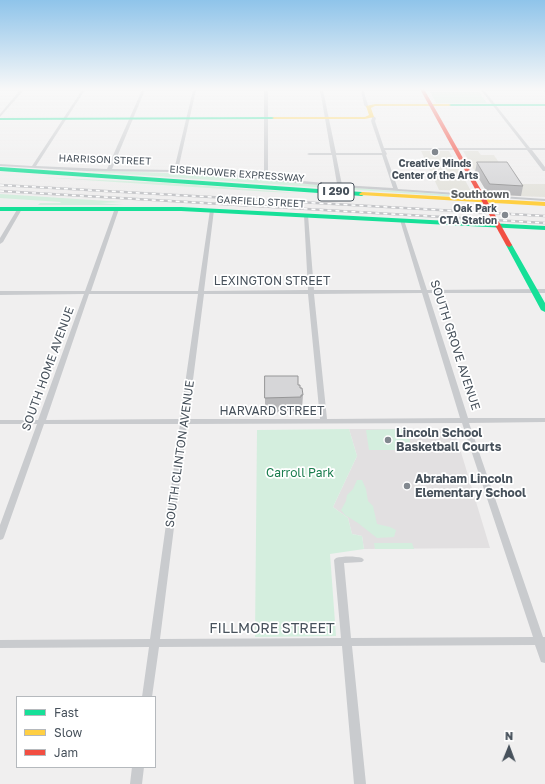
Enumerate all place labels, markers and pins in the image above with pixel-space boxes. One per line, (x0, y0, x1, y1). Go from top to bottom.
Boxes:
marker: Creative Minds Center of the Arts (430, 147, 440, 157)
place label: Creative Minds Center of the Arts (392, 158, 478, 182)
place label: Oak Park CTA Station (439, 203, 497, 226)
marker: Oak Park CTA Station (500, 210, 510, 220)
place label: Lincoln School Basketball Courts (396, 426, 501, 454)
marker: Lincoln School Basketball Courts (383, 435, 393, 445)
place label: Abraham Lincoln Elementary School (415, 472, 526, 500)
marker: Abraham Lincoln Elementary School (402, 481, 412, 491)

